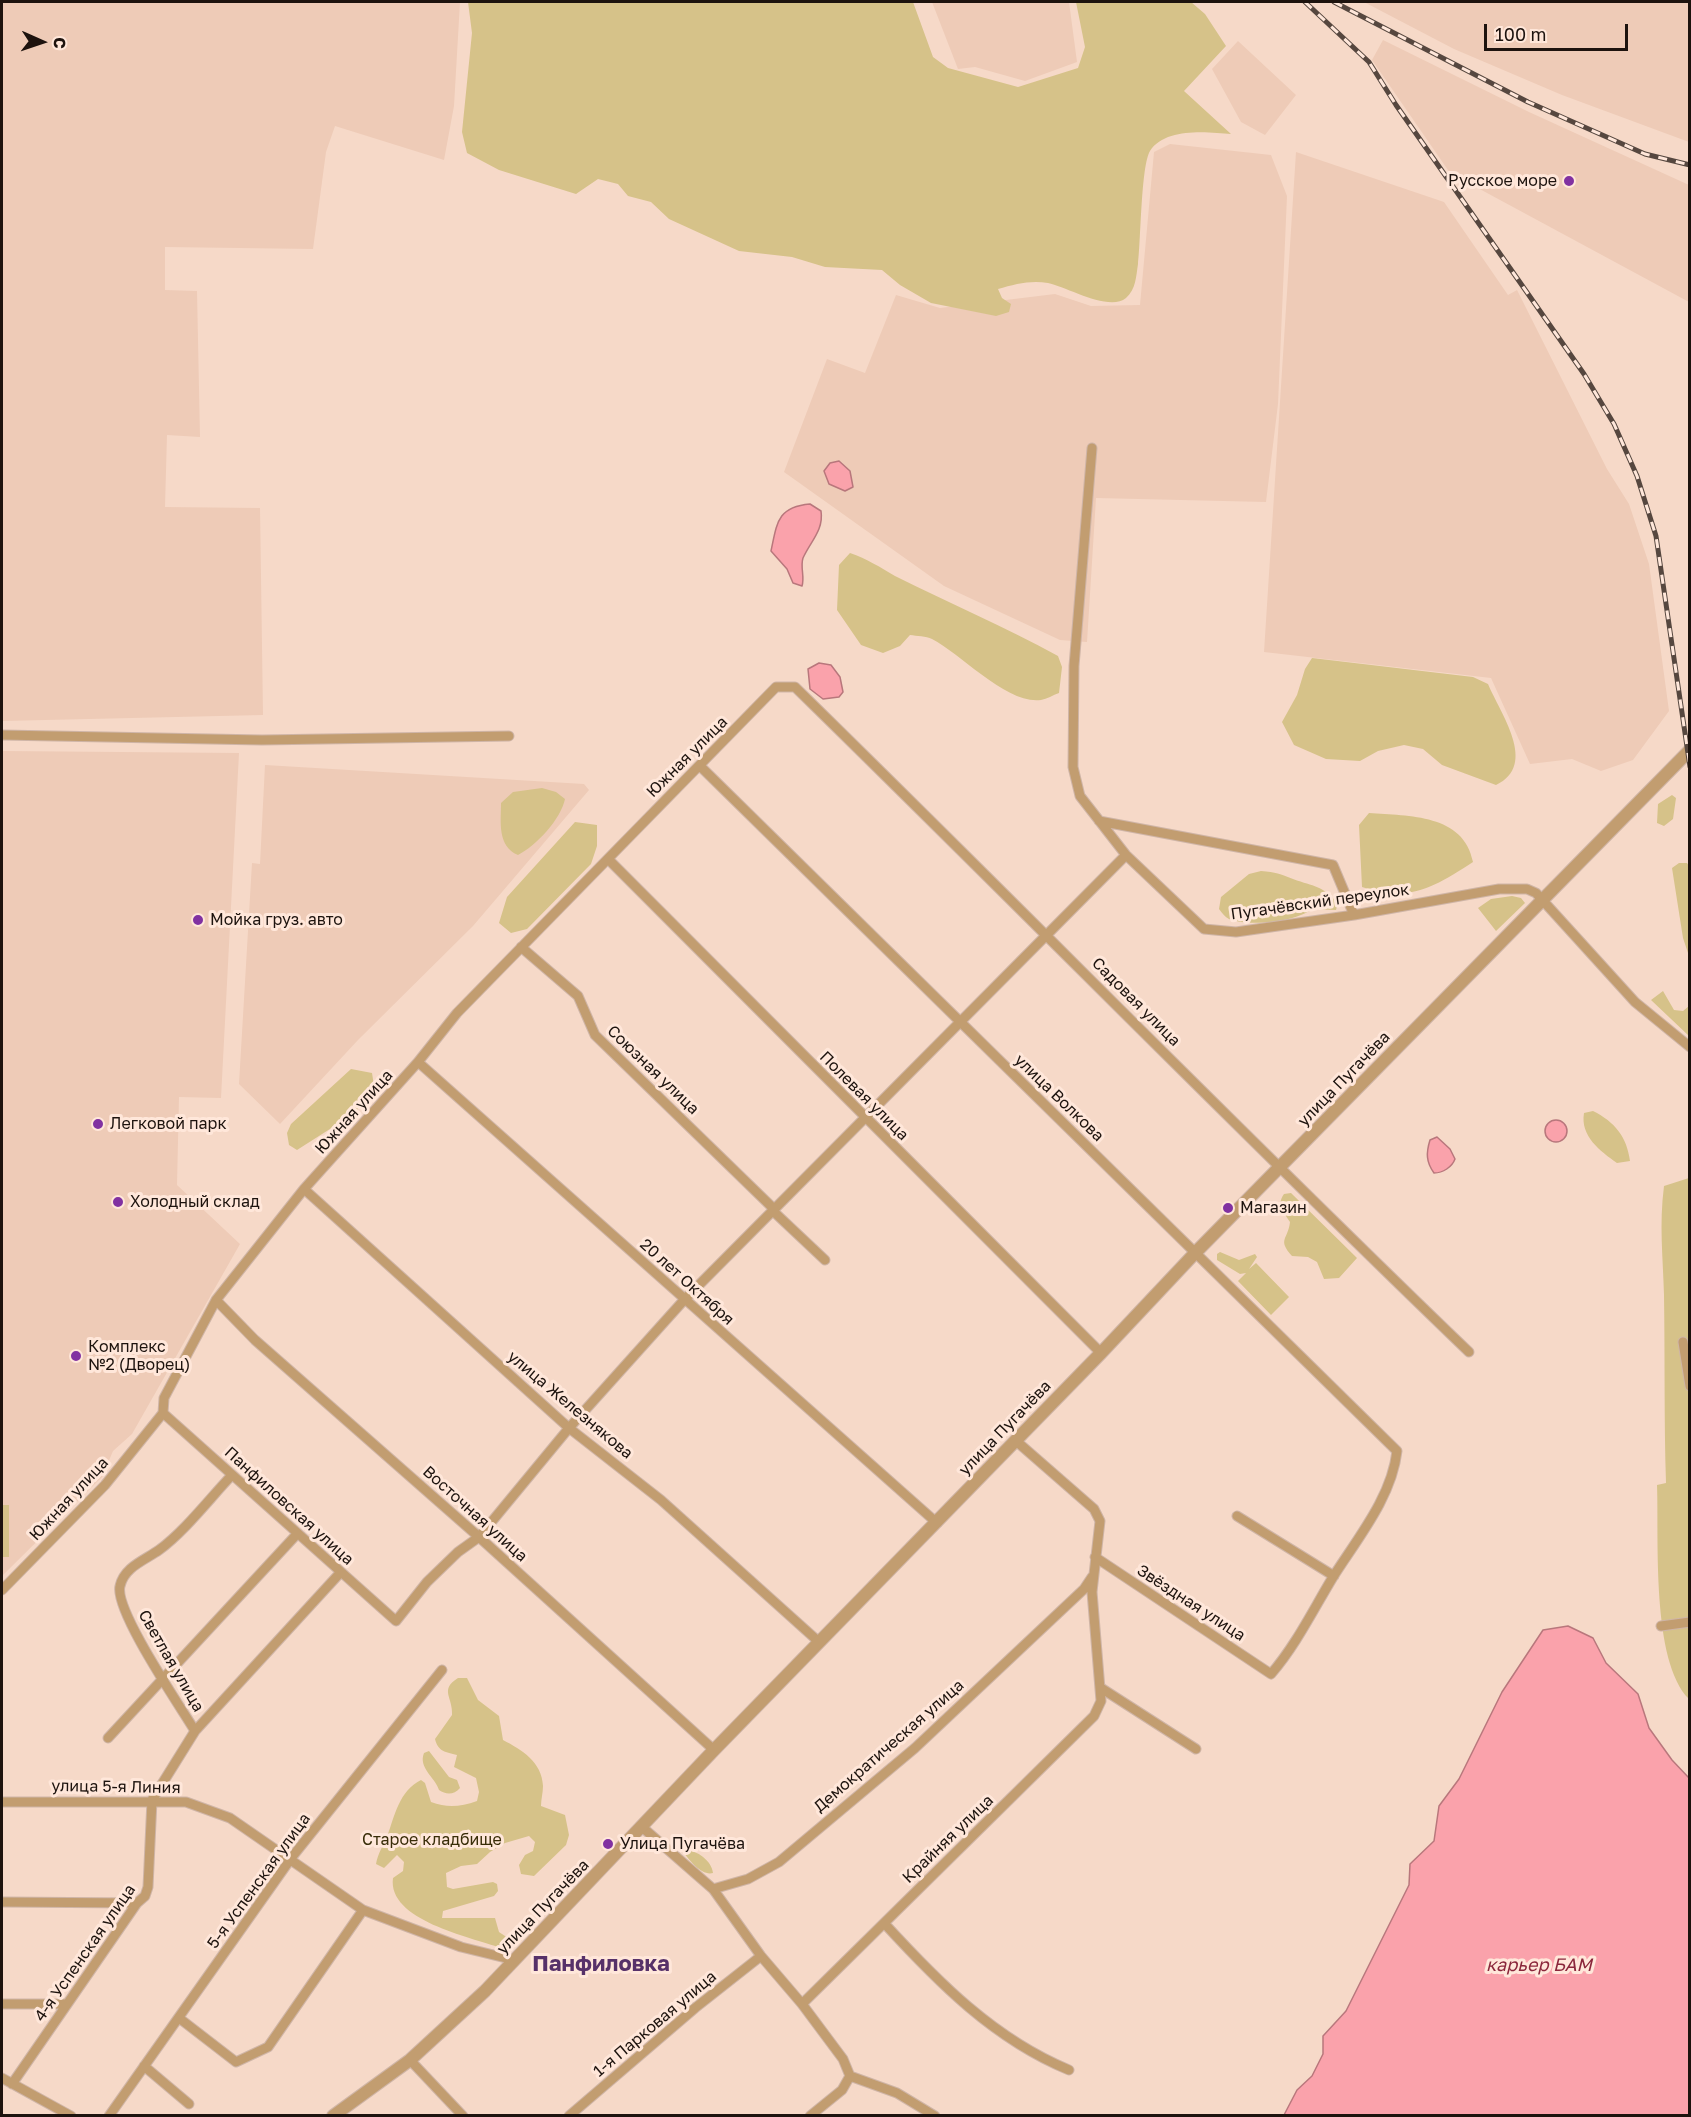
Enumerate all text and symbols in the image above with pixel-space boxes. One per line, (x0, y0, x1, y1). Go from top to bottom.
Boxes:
north arrow (12, 12, 72, 72)
scale bar (1487, 12, 1631, 50)
text: 100 m (1495, 23, 1546, 45)
text: С (50, 37, 70, 49)
place label: Русское море (1448, 171, 1557, 191)
marker: Русское море (1562, 174, 1576, 188)
street label: Южная улица (643, 713, 731, 801)
street label: Пугачёвский переулок (1229, 880, 1411, 924)
place label: Мойка груз. авто (210, 910, 343, 930)
marker: Мойка груз. авто (191, 913, 205, 927)
street label: Садовая улица (1088, 954, 1184, 1050)
street label: Союзная улица (603, 1021, 703, 1119)
street label: улица Пугачёва (1294, 1028, 1394, 1130)
street label: Полевая улица (815, 1047, 913, 1145)
street label: улица Волкова (1010, 1050, 1108, 1146)
street label: Южная улица (311, 1066, 397, 1158)
place label: Легковой парк (110, 1114, 227, 1134)
marker: Легковой парк (91, 1117, 105, 1131)
place label: Холодный склад (130, 1192, 260, 1212)
marker: Холодный склад (111, 1195, 125, 1209)
place label: Магазин (1240, 1198, 1307, 1218)
marker: Магазин (1221, 1201, 1235, 1215)
street label: 20 лет Октября (636, 1235, 738, 1329)
place label: Комплекс №2 (Дворец) (88, 1337, 190, 1375)
street label: улица Железнякова (503, 1347, 637, 1463)
marker: Комплекс №2 (Дворец) (69, 1349, 83, 1363)
street label: улица Пугачёва (955, 1377, 1055, 1479)
street label: Панфиловская улица (220, 1443, 358, 1569)
street label: Южная улица (26, 1453, 112, 1545)
street label: Восточная улица (419, 1462, 531, 1566)
street label: Звёздная улица (1133, 1561, 1249, 1645)
street label: Светлая улица (134, 1607, 208, 1715)
street label: Демократическая улица (810, 1676, 968, 1816)
street label: улица 5-я Линия (51, 1776, 181, 1798)
street label: Крайняя улица (899, 1791, 997, 1887)
street label: 5-я Успенская улица (204, 1810, 314, 1952)
park label: Старое кладбище (362, 1830, 502, 1850)
place label: Улица Пугачёва (620, 1834, 745, 1854)
marker: Улица Пугачёва (601, 1837, 615, 1851)
street label: улица Пугачёва (493, 1856, 593, 1958)
street label: 4-я Успенская улица (30, 1881, 140, 2025)
district label: Панфиловка (532, 1951, 670, 1977)
water label: карьер БАМ (1486, 1954, 1592, 1976)
street label: 1-я Парковая улица (590, 1967, 720, 2081)

